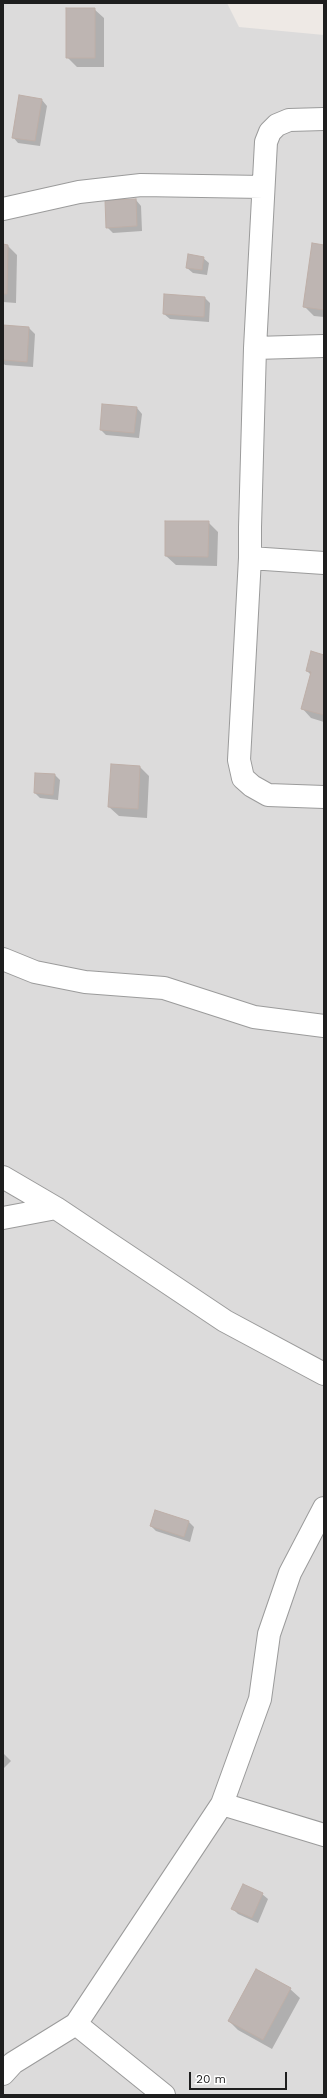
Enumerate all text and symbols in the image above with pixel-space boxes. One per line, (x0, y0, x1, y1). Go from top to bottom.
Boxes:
scale bar (191, 2064, 289, 2090)
text: 20 m (196, 2072, 226, 2086)

